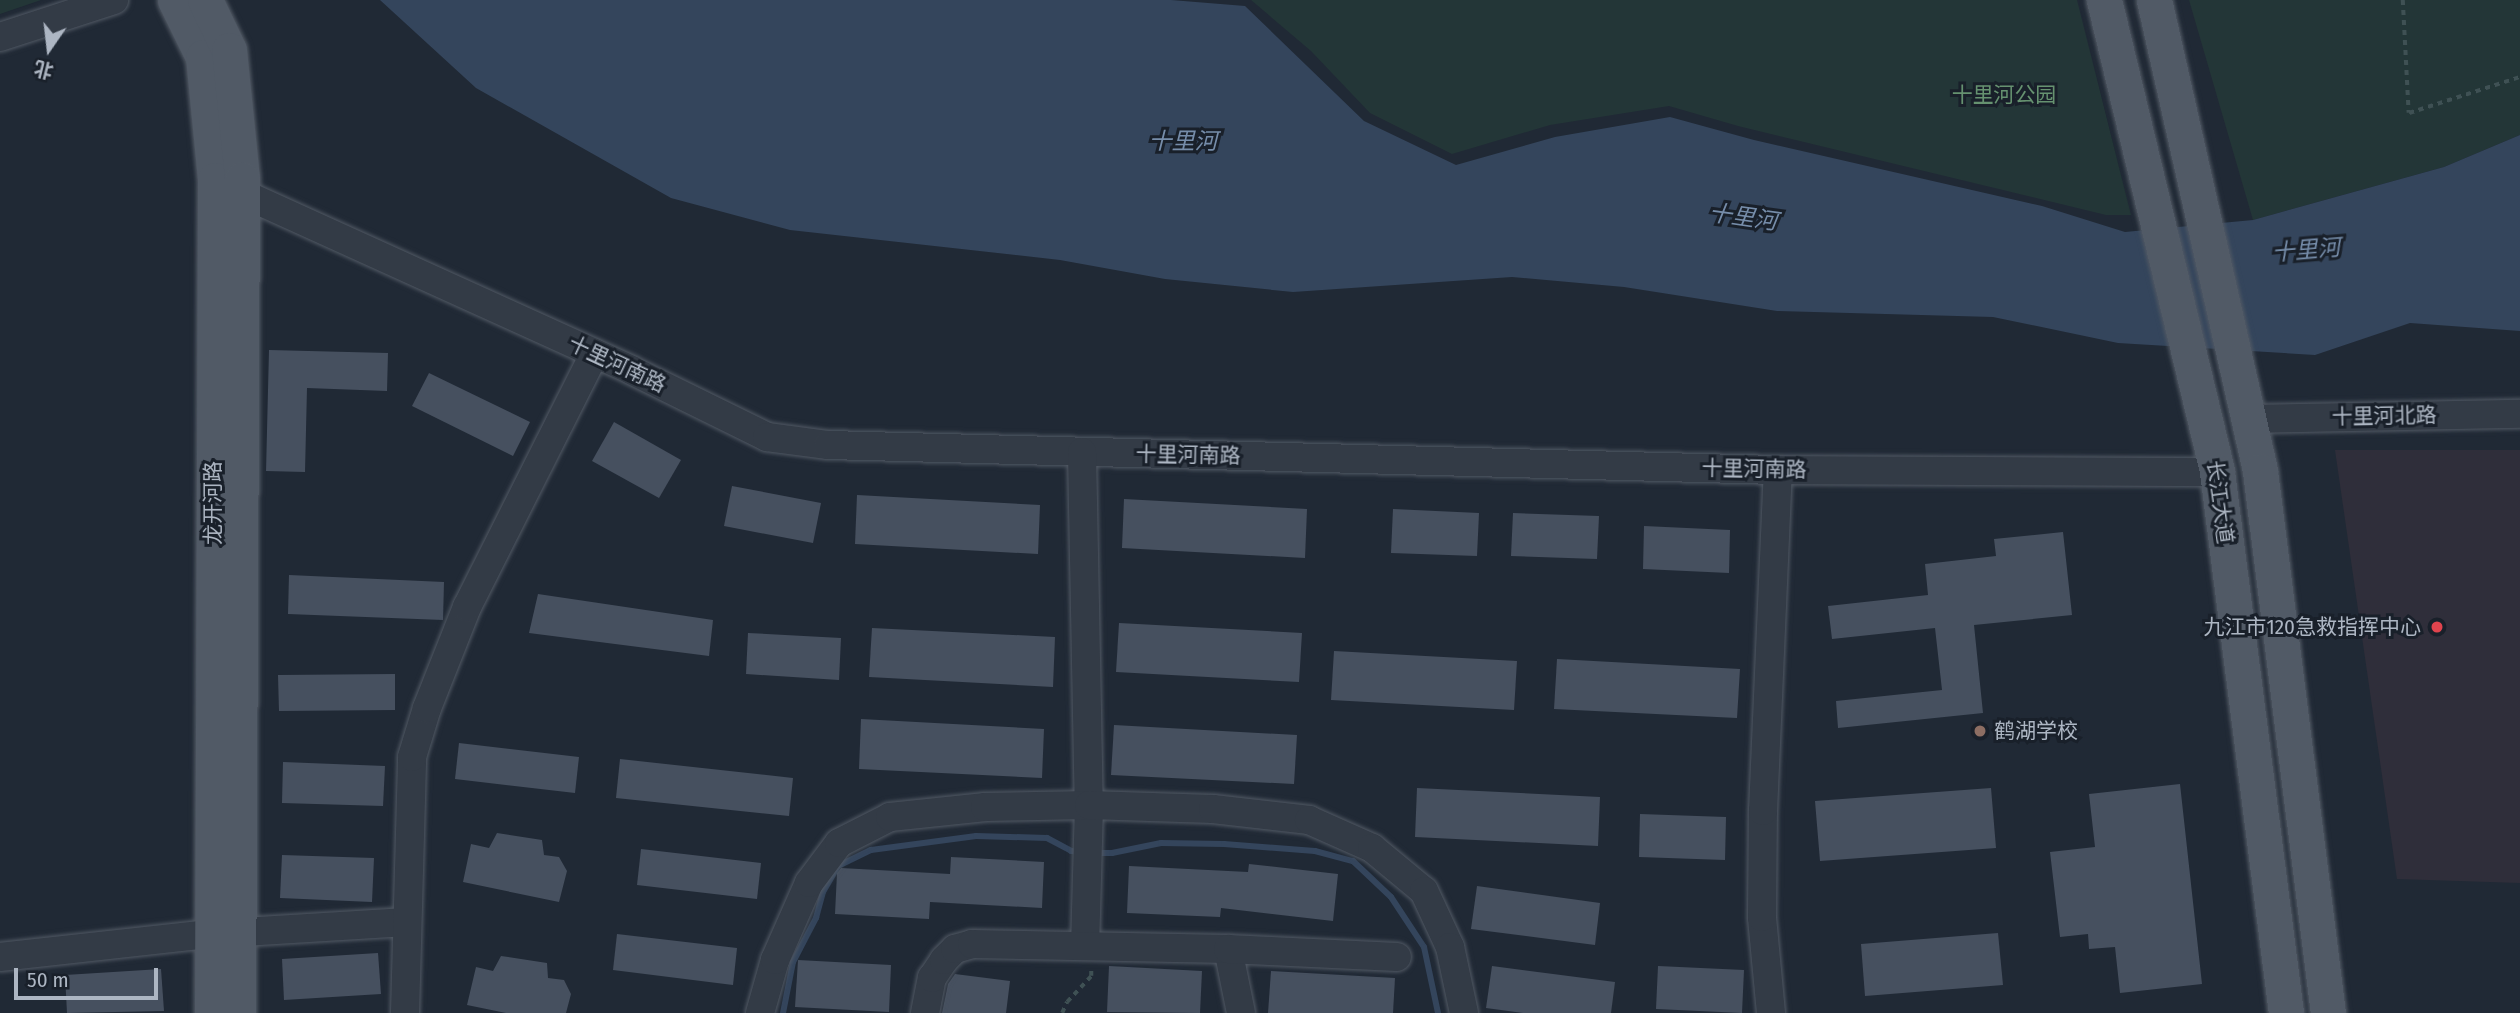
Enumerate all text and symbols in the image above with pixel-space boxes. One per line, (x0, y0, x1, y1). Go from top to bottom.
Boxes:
north arrow (14, 14, 84, 84)
text: 北 (32, 56, 56, 83)
park label: 十里河公园 (1952, 82, 2056, 108)
water label: 十里河 (1149, 127, 1217, 155)
water label: 十里河 (1707, 199, 1779, 235)
water label: 十里河 (2270, 233, 2342, 267)
street label: 十里河南路 (564, 330, 670, 398)
street label: 十里河北路 (2331, 402, 2437, 430)
street label: 十里河南路 (1135, 441, 1241, 469)
street label: 十里河南路 (1701, 455, 1807, 483)
street label: 长江大道 (2202, 459, 2238, 545)
street label: 龙开河路 (200, 461, 226, 545)
place label: 九江市120急救指挥中心 (2204, 614, 2421, 640)
marker: 九江市120急救指挥中心 (2427, 617, 2447, 637)
place label: 鹤湖学校 (1994, 718, 2078, 744)
marker: 鹤湖学校 (1972, 723, 1988, 739)
scale bar (18, 954, 161, 998)
text: 50 m (27, 967, 69, 993)

